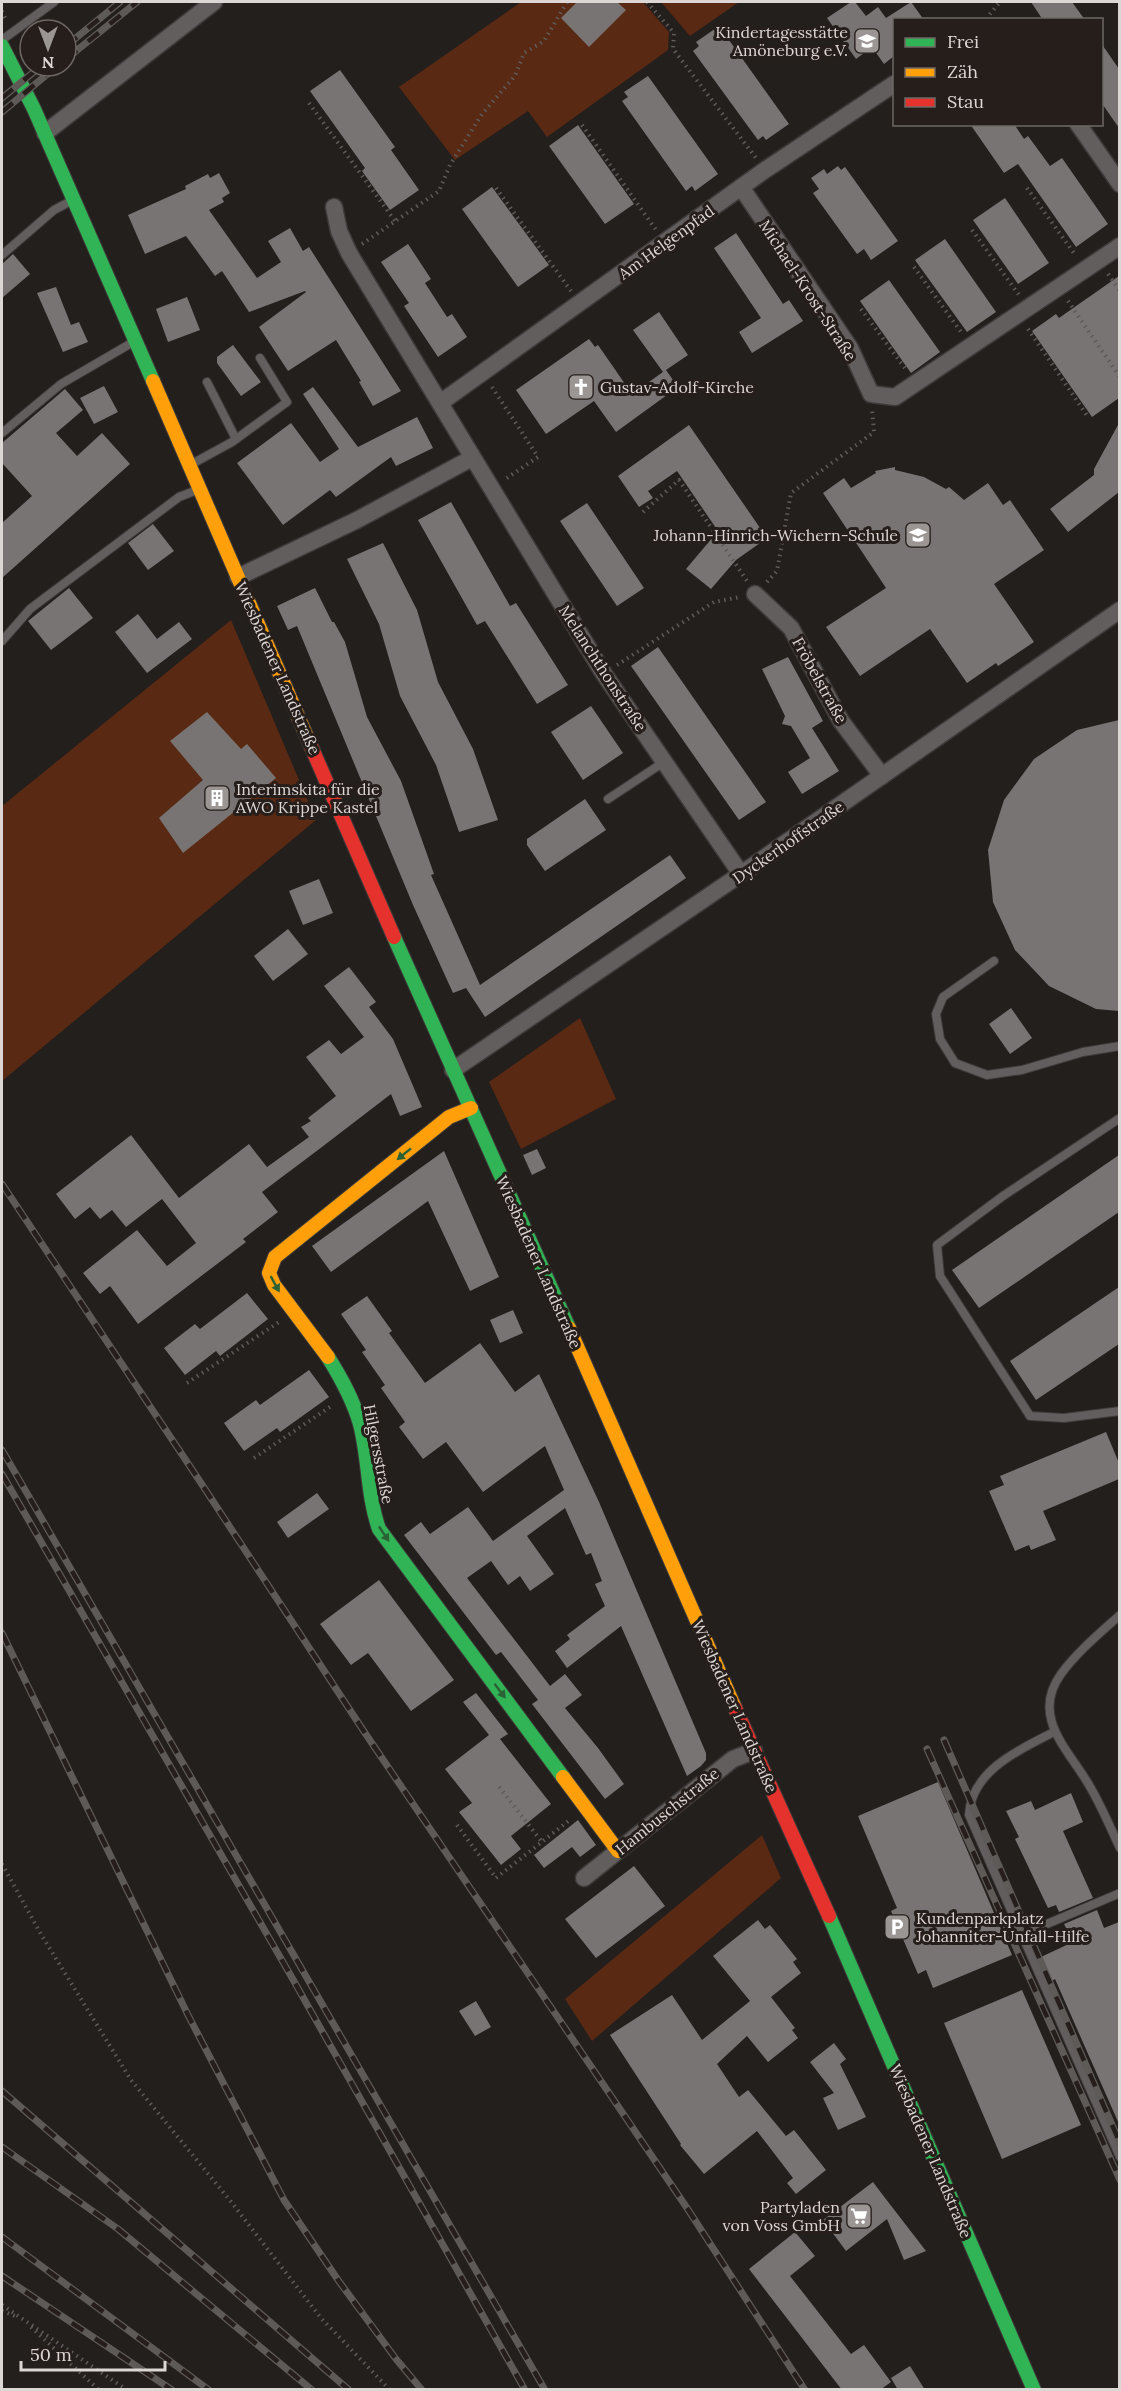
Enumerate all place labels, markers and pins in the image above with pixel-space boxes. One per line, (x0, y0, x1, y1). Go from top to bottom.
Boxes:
place label: Kindertagesstätte Amöneburg e.V. (715, 22, 848, 60)
school or university icon: Kindertagesstätte Amöneburg e.V. (852, 26, 882, 56)
church icon: Gustav-Adolf-Kirche (566, 372, 596, 402)
place label: Gustav-Adolf-Kirche (600, 377, 754, 397)
school or university icon: Johann-Hinrich-Wichern-Schule (903, 520, 933, 550)
place label: Johann-Hinrich-Wichern-Schule (653, 525, 898, 545)
place label: Interimskita für die AWO Krippe Kastel (235, 779, 380, 817)
building icon: Interimskita für die AWO Krippe Kastel (202, 783, 232, 813)
place label: Kundenparkplatz Johanniter-Unfall-Hilfe (915, 1908, 1090, 1946)
parking icon: Kundenparkplatz Johanniter-Unfall-Hilfe (882, 1912, 912, 1942)
place label: Partyladen von Voss GmbH (723, 2197, 840, 2235)
supermarket icon: Partyladen von Voss GmbH (844, 2201, 874, 2231)

